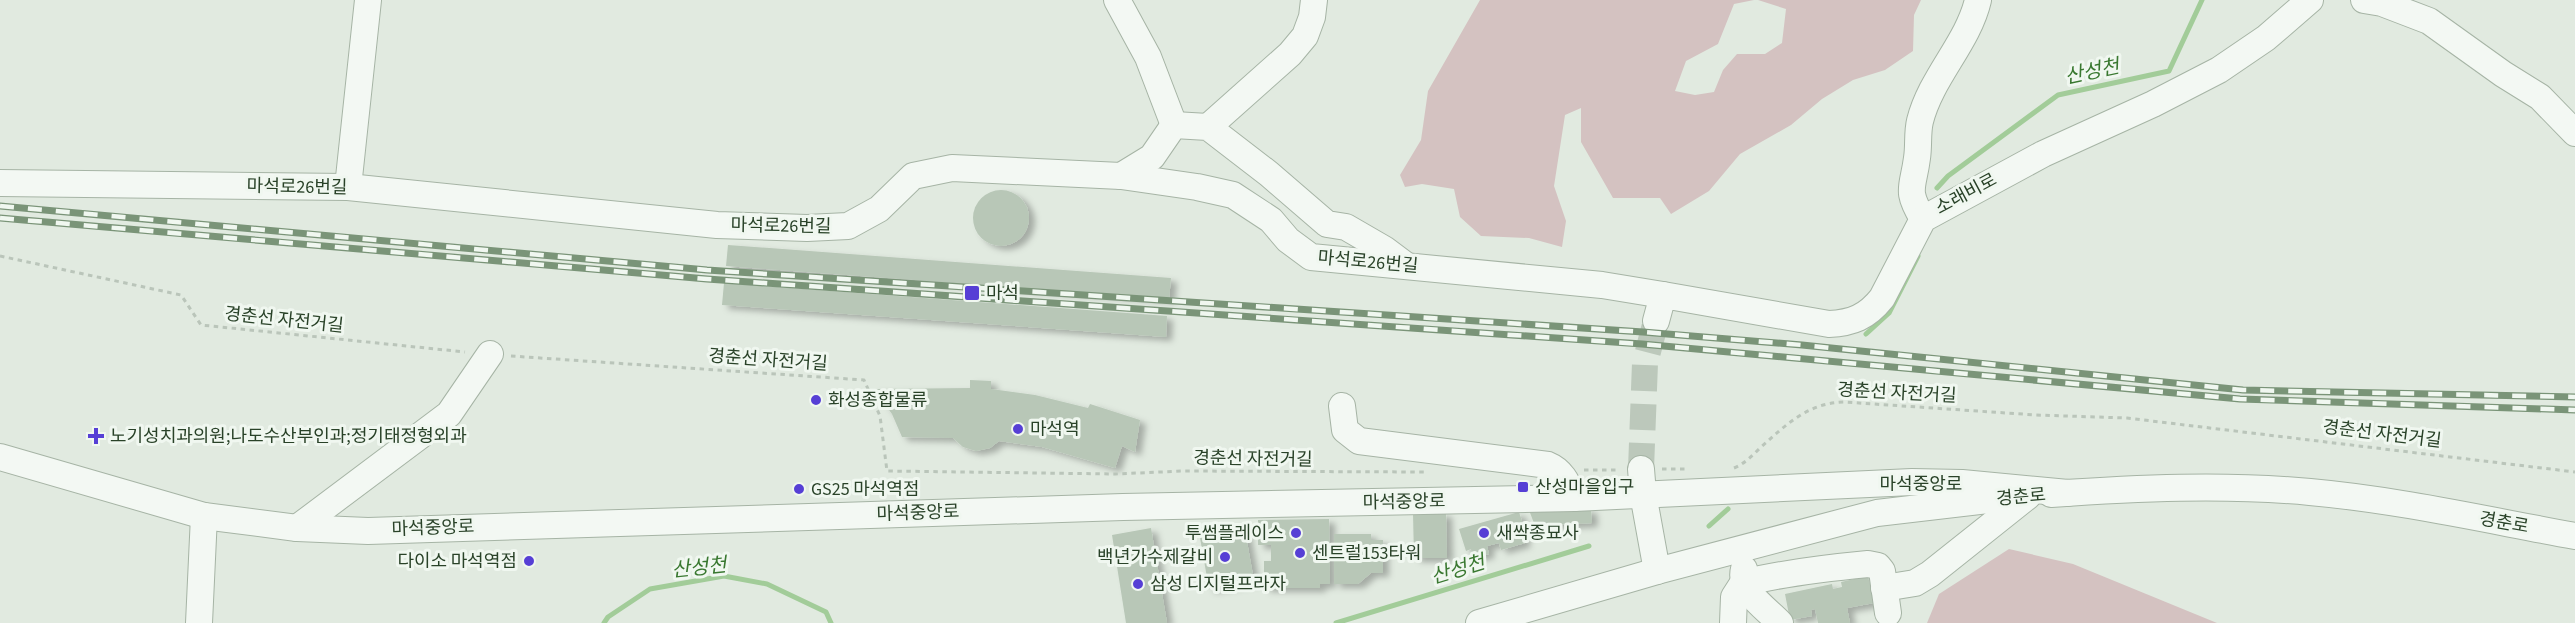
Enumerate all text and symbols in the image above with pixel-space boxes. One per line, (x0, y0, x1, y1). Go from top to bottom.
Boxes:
water label: 산성천 (2062, 52, 2124, 91)
street label: 소래비로 (1931, 167, 2001, 221)
street label: 마석로26번길 (246, 174, 348, 200)
street label: 마석로26번길 (730, 213, 832, 239)
street label: 마석로26번길 (1317, 245, 1419, 279)
place label: 마석 (986, 281, 1019, 306)
marker: 마석 (963, 284, 981, 302)
street label: 경춘선 자전거길 (223, 301, 345, 339)
street label: 경춘선 자전거길 (708, 343, 828, 377)
street label: 경춘선 자전거길 (1837, 377, 1957, 409)
place label: 화성종합물류 (828, 388, 927, 413)
marker: 화성종합물류 (809, 393, 823, 407)
street label: 경춘선 자전거길 (2321, 414, 2443, 454)
place label: 마석역 (1030, 417, 1080, 442)
marker: 마석역 (1011, 422, 1025, 436)
place label: 노기성치과의원;나도수산부인과;정기태정형외과 (110, 424, 467, 449)
marker: 노기성치과의원;나도수산부인과;정기태정형외과 (87, 427, 105, 445)
street label: 경춘선 자전거길 (1193, 445, 1313, 473)
street label: 마석중앙로 (1880, 472, 1962, 497)
place label: 산성마을입구 (1535, 475, 1634, 500)
place label: GS25 마석역점 (811, 477, 919, 502)
marker: 산성마을입구 (1516, 480, 1530, 494)
marker: GS25 마석역점 (792, 482, 806, 496)
street label: 경춘로 (1995, 482, 2047, 512)
street label: 마석중앙로 (1362, 489, 1446, 515)
street label: 마석중앙로 (876, 499, 960, 527)
street label: 경춘로 (2477, 506, 2531, 540)
street label: 마석중앙로 (391, 514, 475, 542)
place label: 투썸플레이스 (1185, 521, 1284, 546)
place label: 새싹종묘사 (1496, 521, 1579, 546)
marker: 투썸플레이스 (1289, 526, 1303, 540)
marker: 새싹종묘사 (1477, 526, 1491, 540)
place label: 센트럴153타워 (1312, 541, 1422, 566)
place label: 백년가수제갈비 (1097, 545, 1213, 570)
marker: 센트럴153타워 (1293, 546, 1307, 560)
water label: 산성천 (1428, 548, 1491, 591)
place label: 다이소 마석역점 (397, 549, 517, 574)
marker: 백년가수제갈비 (1218, 550, 1232, 564)
water label: 산성천 (670, 551, 730, 585)
marker: 다이소 마석역점 (522, 554, 536, 568)
place label: 삼성 디지털프라자 (1150, 572, 1287, 597)
marker: 삼성 디지털프라자 (1131, 577, 1145, 591)

